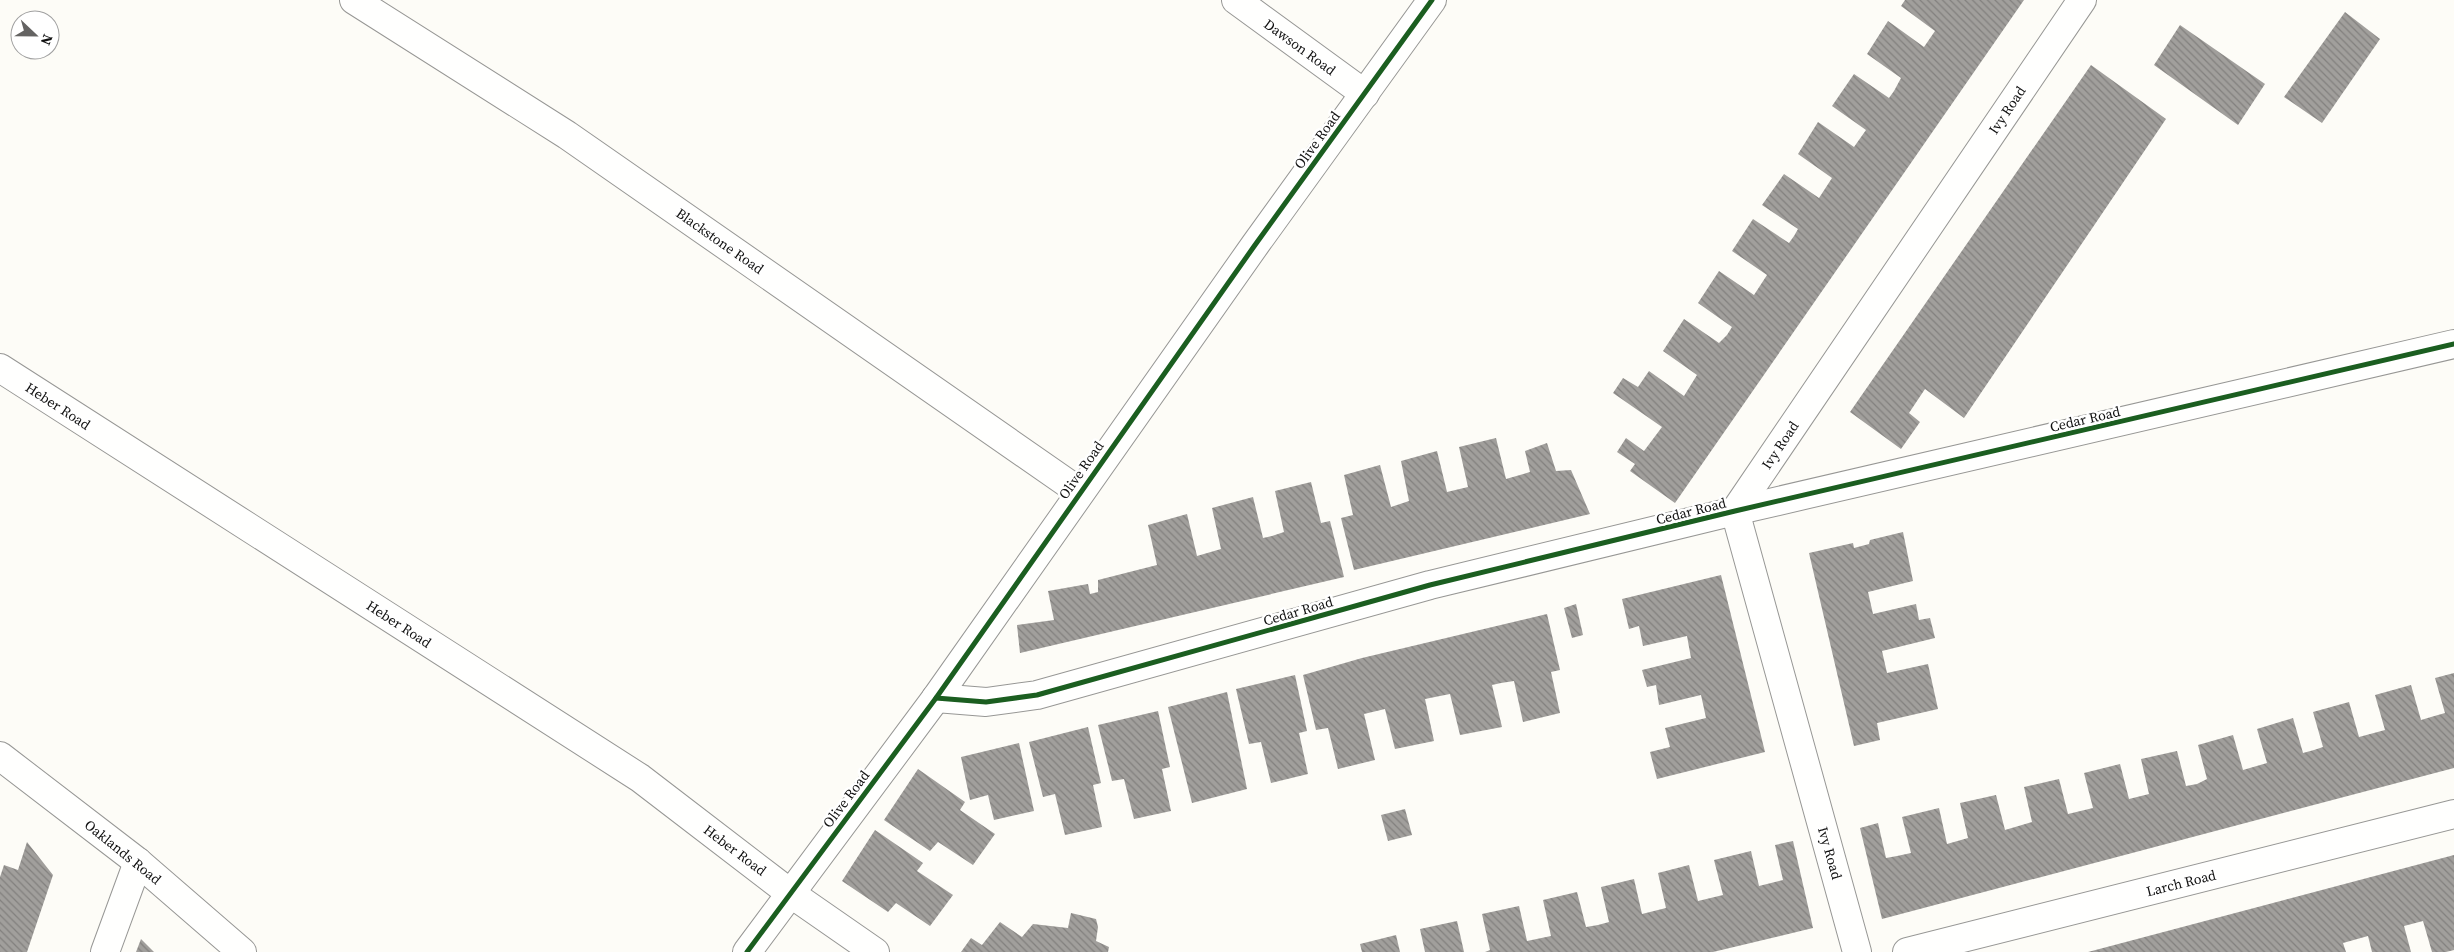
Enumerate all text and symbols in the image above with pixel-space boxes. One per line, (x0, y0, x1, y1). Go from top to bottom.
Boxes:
north arrow (10, 10, 60, 60)
street label: Dawson Road (1260, 14, 1340, 80)
text: N (36, 31, 58, 48)
street label: Ivy Road (1984, 82, 2030, 138)
street label: Olive Road (1289, 107, 1345, 173)
street label: Blackstone Road (672, 203, 768, 279)
street label: Heber Road (22, 377, 94, 435)
street label: Cedar Road (2048, 401, 2122, 437)
street label: Ivy Road (1757, 417, 1803, 473)
street label: Olive Road (1054, 437, 1108, 503)
street label: Cedar Road (1654, 493, 1728, 529)
street label: Cedar Road (1261, 591, 1335, 631)
street label: Heber Road (363, 595, 435, 653)
street label: Olive Road (818, 766, 874, 832)
street label: Oaklands Road (80, 815, 166, 889)
street label: Heber Road (699, 820, 771, 880)
street label: Ivy Road (1813, 824, 1847, 882)
street label: Larch Road (2144, 865, 2218, 901)

